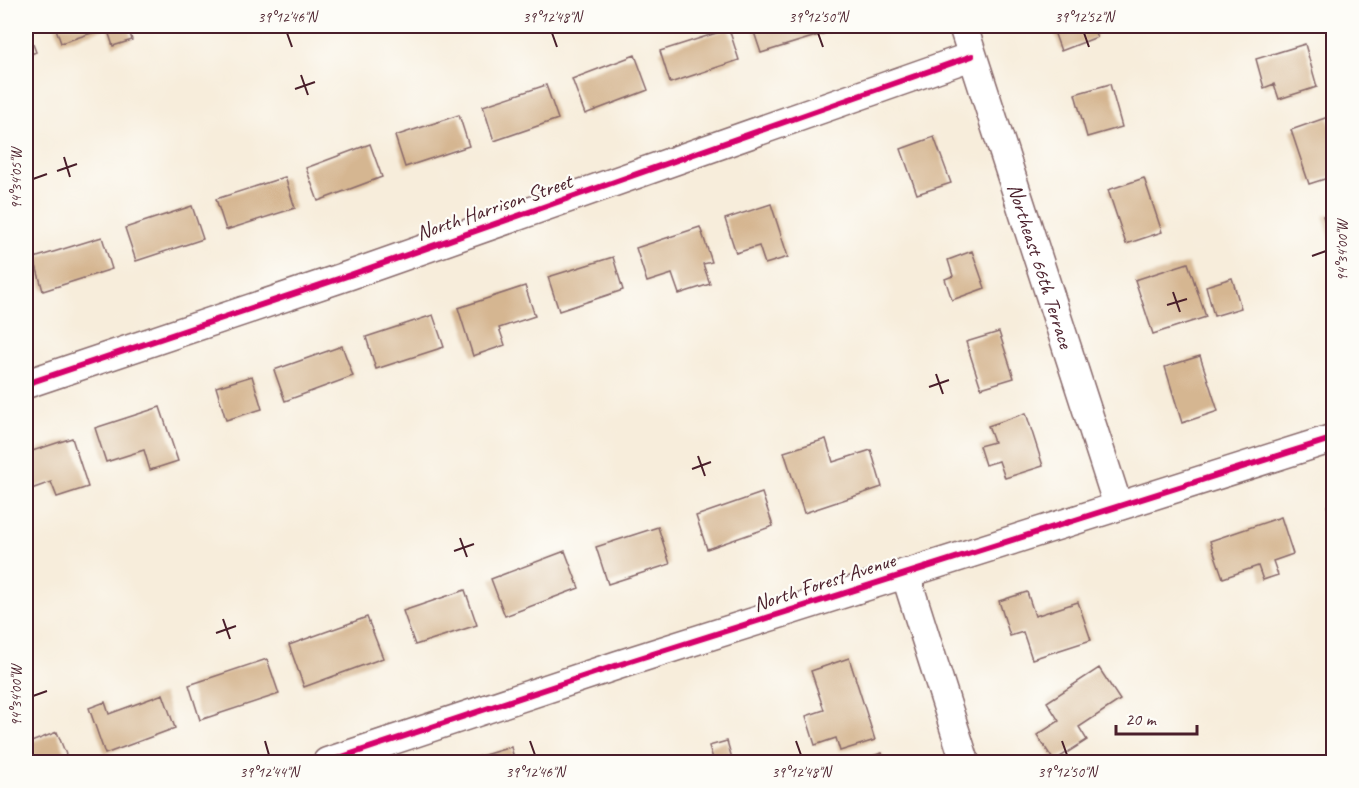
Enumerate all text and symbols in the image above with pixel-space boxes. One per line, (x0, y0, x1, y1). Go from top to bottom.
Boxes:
text: 39°12'46"N (257, 8, 320, 27)
text: 39°12'48"N (522, 8, 585, 27)
text: 39°12'50"N (788, 8, 851, 27)
text: 39°12'52"N (1054, 8, 1117, 27)
text: 94°34'05"W (7, 145, 26, 209)
street label: North Harrison Street (413, 168, 577, 246)
street label: Northeast 66th Terrace (1002, 180, 1080, 353)
text: 94°34'00"W (1333, 217, 1352, 281)
street label: North Forest Avenue (750, 546, 899, 617)
text: 94°34'00"W (7, 662, 26, 726)
scale bar (1116, 698, 1197, 736)
text: 20 m (1125, 708, 1158, 730)
text: 39°12'44"N (239, 763, 302, 782)
text: 39°12'46"N (505, 763, 568, 782)
text: 39°12'48"N (771, 763, 834, 782)
text: 39°12'50"N (1037, 763, 1100, 782)

